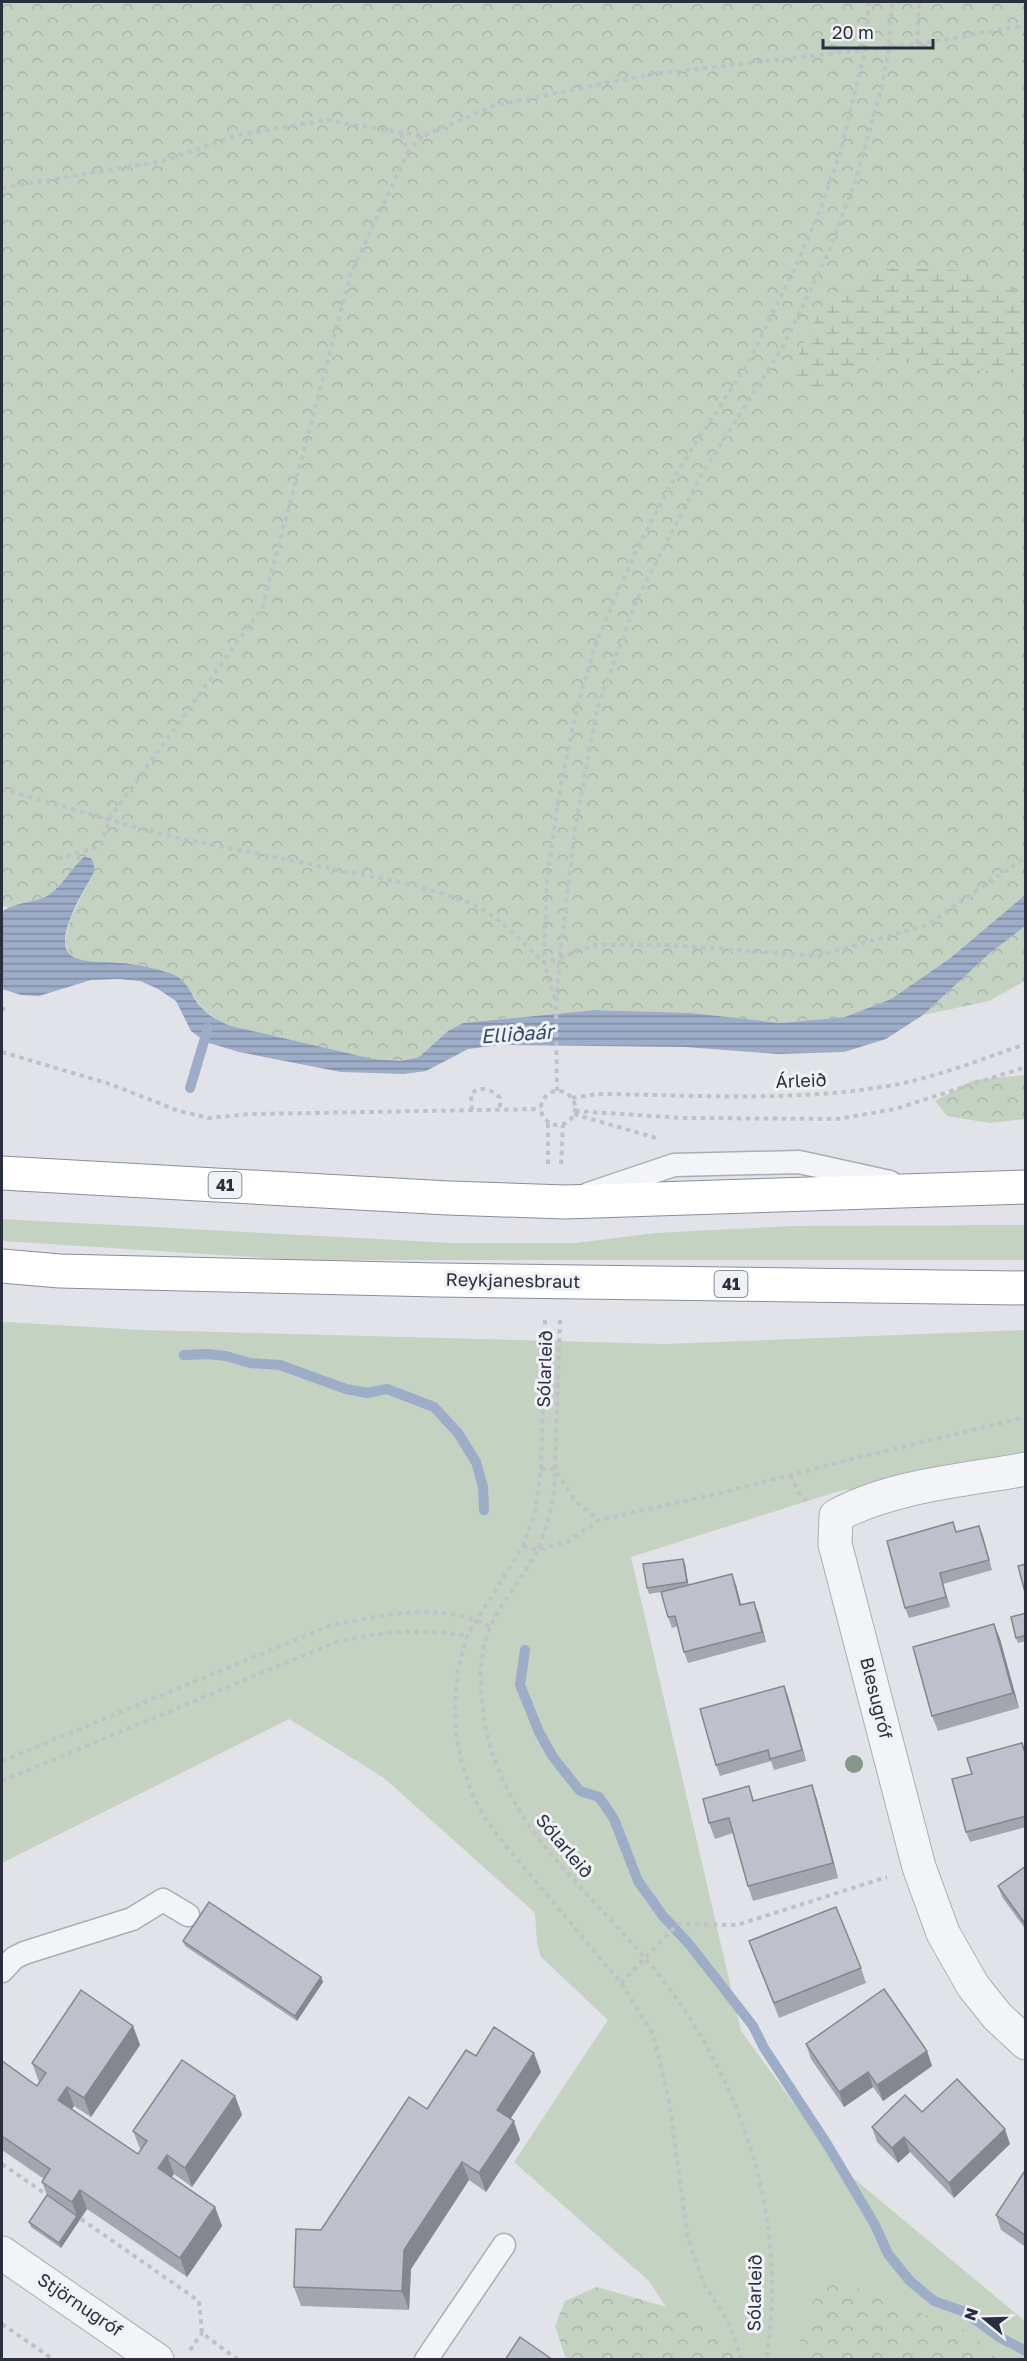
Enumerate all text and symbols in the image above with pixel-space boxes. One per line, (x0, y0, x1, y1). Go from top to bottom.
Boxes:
scale bar (823, 12, 932, 50)
text: 20 m (832, 21, 874, 43)
water label: Elliðaár (480, 1018, 557, 1048)
street label: Árleið (775, 1068, 827, 1092)
road number: 41 (208, 1172, 242, 1198)
street label: Reykjanesbraut (446, 1268, 581, 1292)
road number: 41 (714, 1271, 748, 1297)
street label: Sólarleið (532, 1330, 556, 1408)
street label: Blesugróf (856, 1655, 898, 1741)
street label: Sólarleið (532, 1809, 598, 1882)
street label: Sólarleið (742, 2254, 766, 2332)
street label: Stjörnugróf (34, 2268, 128, 2341)
north arrow (955, 2289, 1015, 2349)
text: N (959, 2305, 982, 2323)

